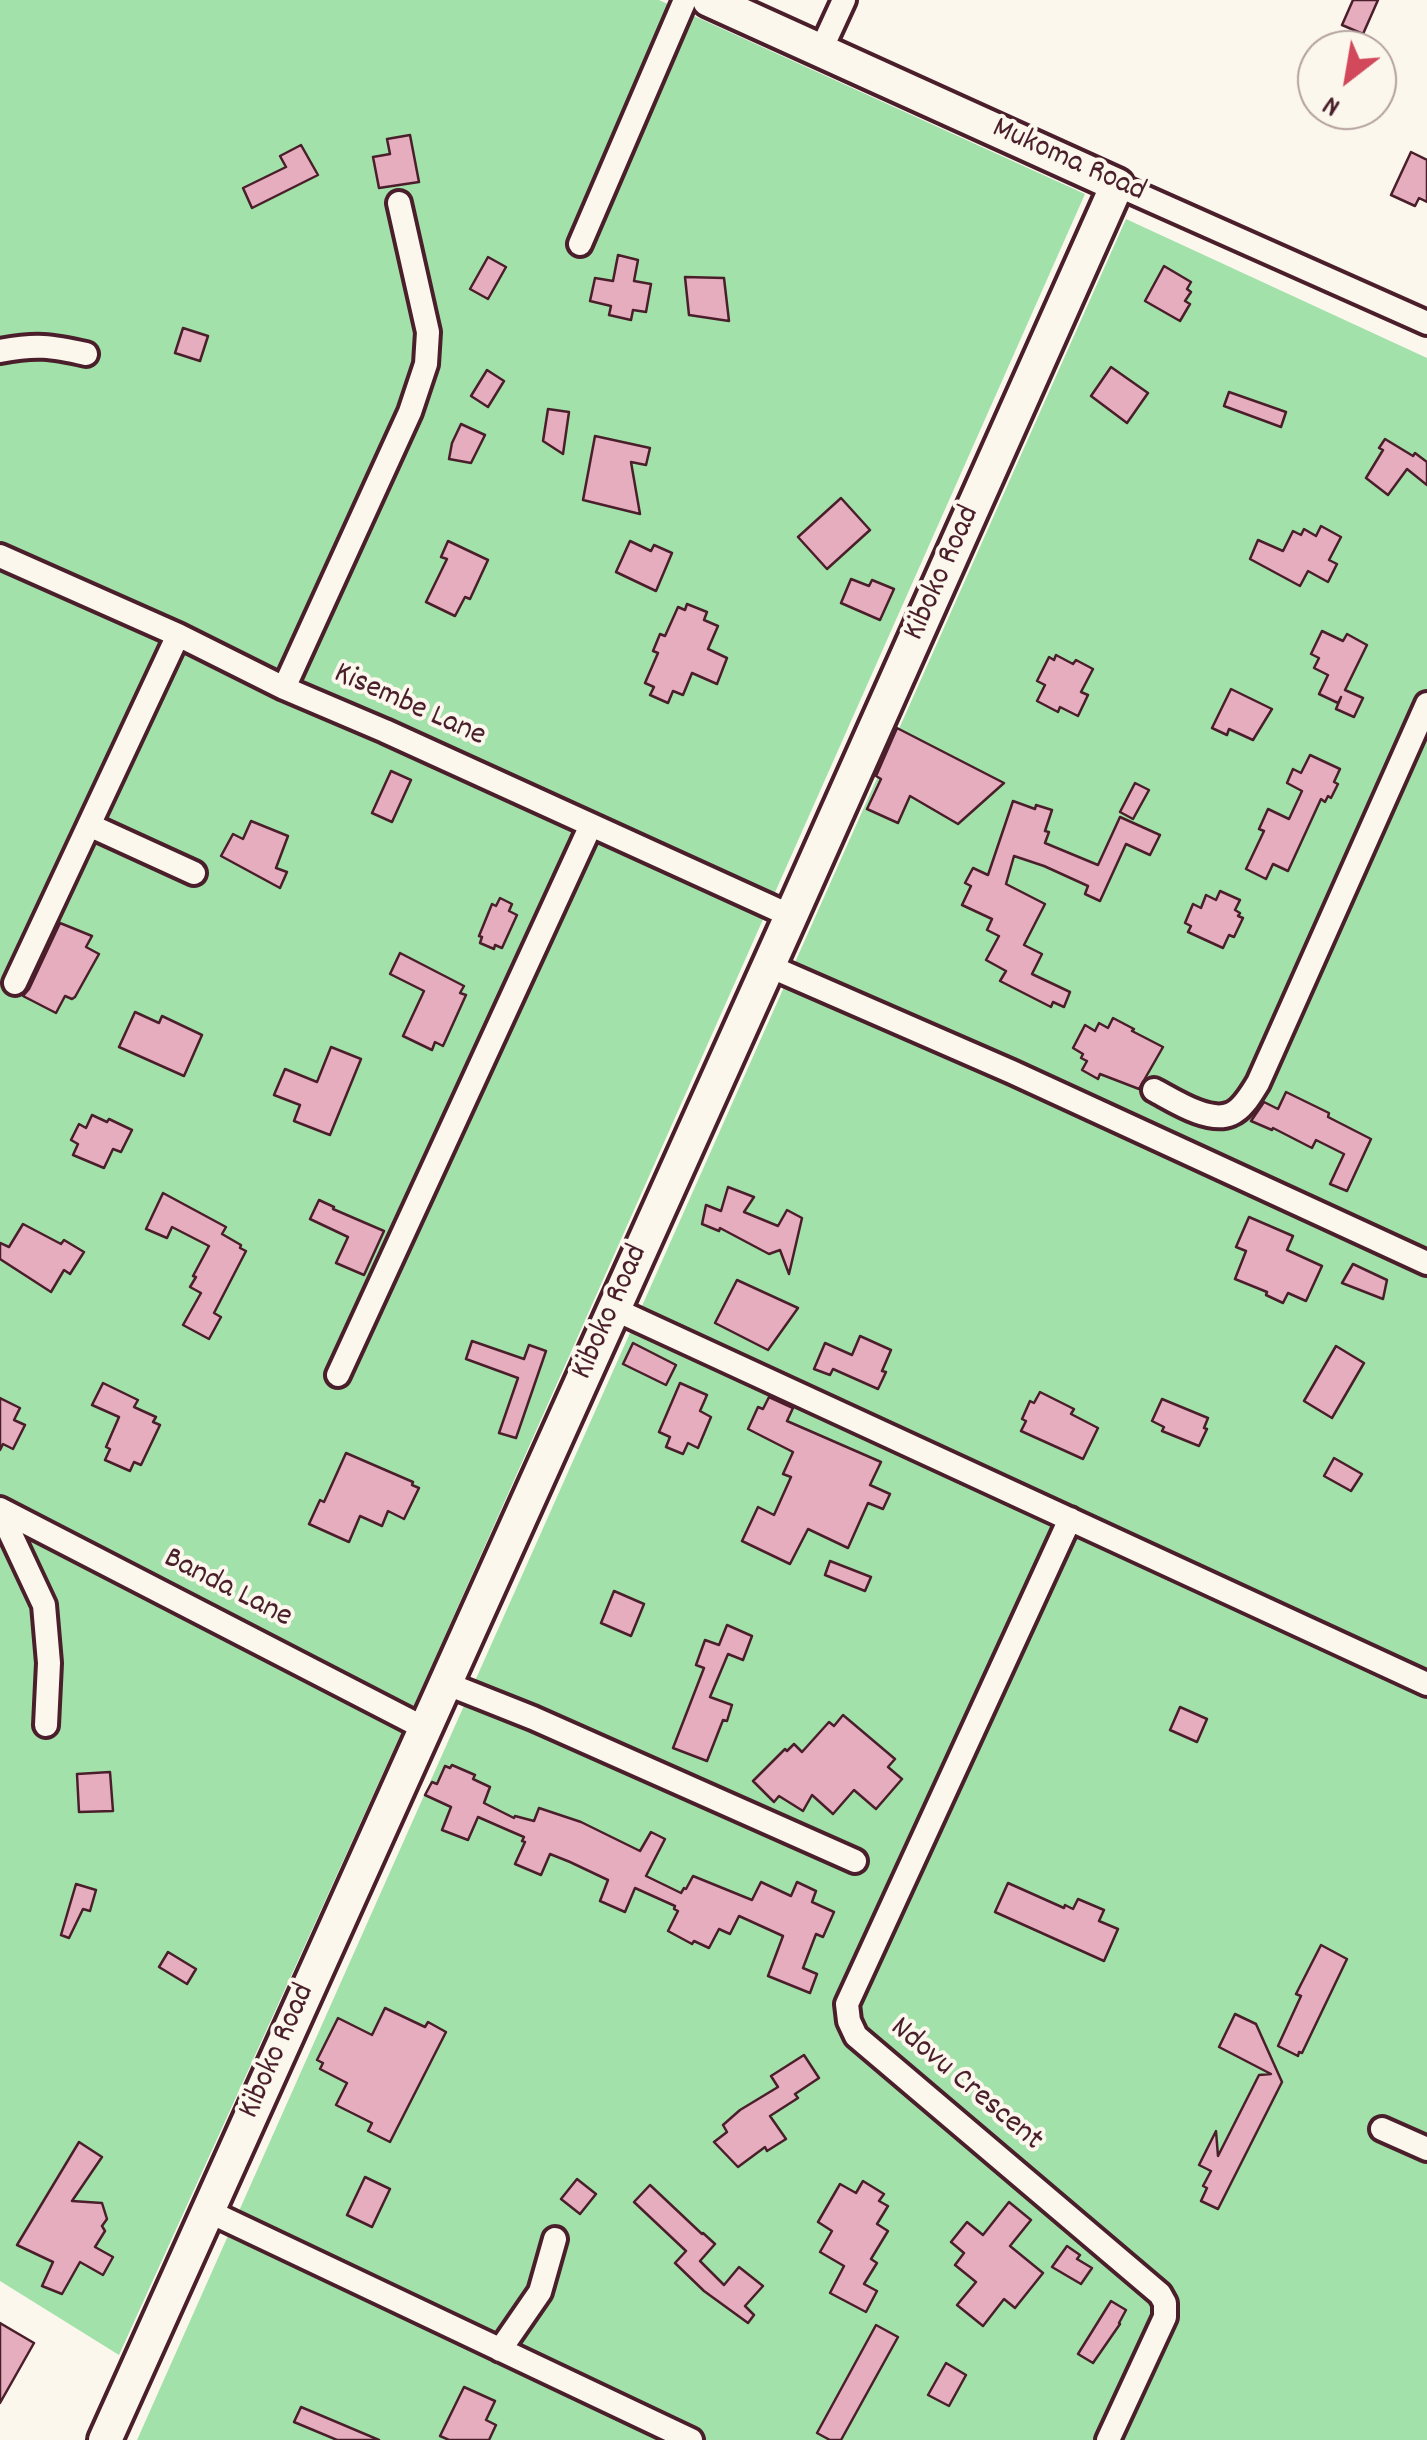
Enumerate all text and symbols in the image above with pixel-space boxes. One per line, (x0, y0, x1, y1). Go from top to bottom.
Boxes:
north arrow (1297, 30, 1397, 130)
text: N (1316, 83, 1349, 125)
street label: Mukoma Road (985, 111, 1151, 213)
street label: Kiboko Road (897, 501, 991, 647)
street label: Kisembe Lane (327, 656, 491, 758)
street label: Kiboko Road (565, 1240, 659, 1386)
street label: Banda Lane (156, 1541, 298, 1639)
street label: Kiboko Road (232, 1979, 326, 2125)
street label: Ndovu Crescent (881, 2011, 1049, 2161)

